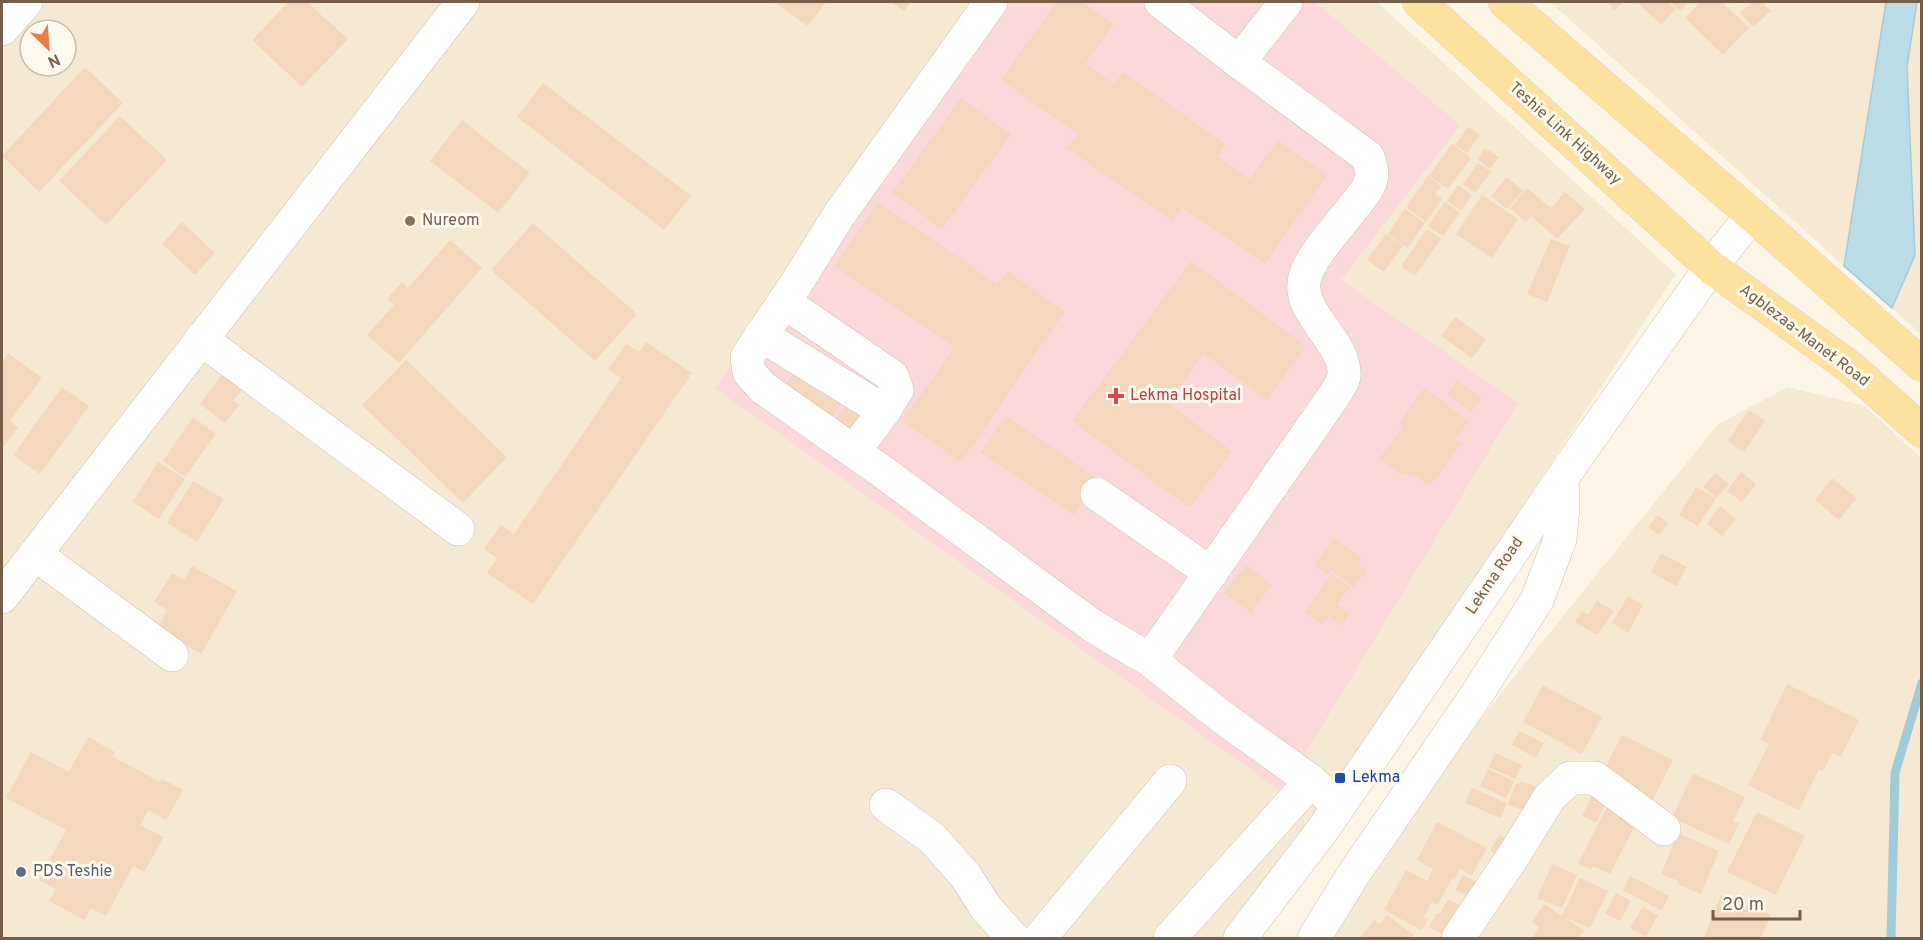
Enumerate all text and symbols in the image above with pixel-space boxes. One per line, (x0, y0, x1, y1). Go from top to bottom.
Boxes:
north arrow (18, 18, 78, 78)
text: N (44, 48, 63, 71)
street label: Teshie Link Highway (1505, 78, 1625, 190)
place label: Nureom (422, 211, 480, 231)
marker: Nureom (403, 214, 417, 228)
street label: Agblezaa-Manet Road (1735, 280, 1873, 392)
place label: Lekma Hospital (1130, 386, 1241, 406)
marker: Lekma Hospital (1107, 387, 1125, 405)
street label: Lekma Road (1462, 534, 1528, 618)
place label: Lekma (1352, 768, 1400, 788)
marker: Lekma (1333, 771, 1347, 785)
place label: PDS Teshie (33, 862, 112, 882)
marker: PDS Teshie (14, 865, 28, 879)
scale bar (1713, 883, 1800, 921)
text: 20 m (1722, 894, 1764, 917)

